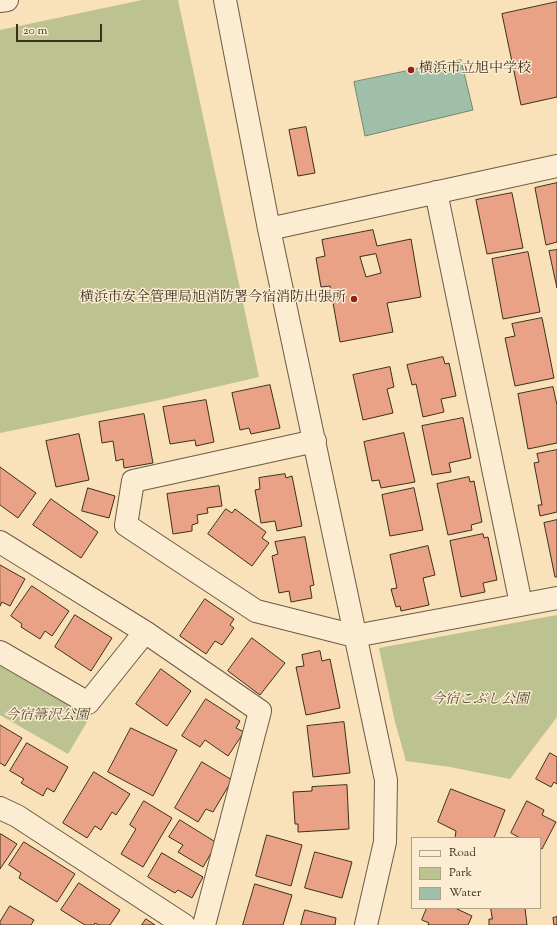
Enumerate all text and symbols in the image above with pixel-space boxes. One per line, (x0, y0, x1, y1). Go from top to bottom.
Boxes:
scale bar (18, 16, 104, 42)
text: 20 m (23, 22, 47, 40)
place label: 横浜市立旭中学校 (419, 62, 531, 78)
marker: 横浜市立旭中学校 (406, 65, 416, 75)
place label: 横浜市安全管理局旭消防署今宿消防出張所 (80, 291, 346, 307)
marker: 横浜市安全管理局旭消防署今宿消防出張所 (349, 294, 359, 304)
park label: 今宿こぶし公園 (431, 693, 529, 709)
park label: 今宿箒沢公園 (5, 709, 89, 725)
legend (411, 837, 541, 909)
text: Road (449, 844, 476, 862)
text: Park (449, 864, 472, 882)
text: Water (449, 884, 481, 902)

